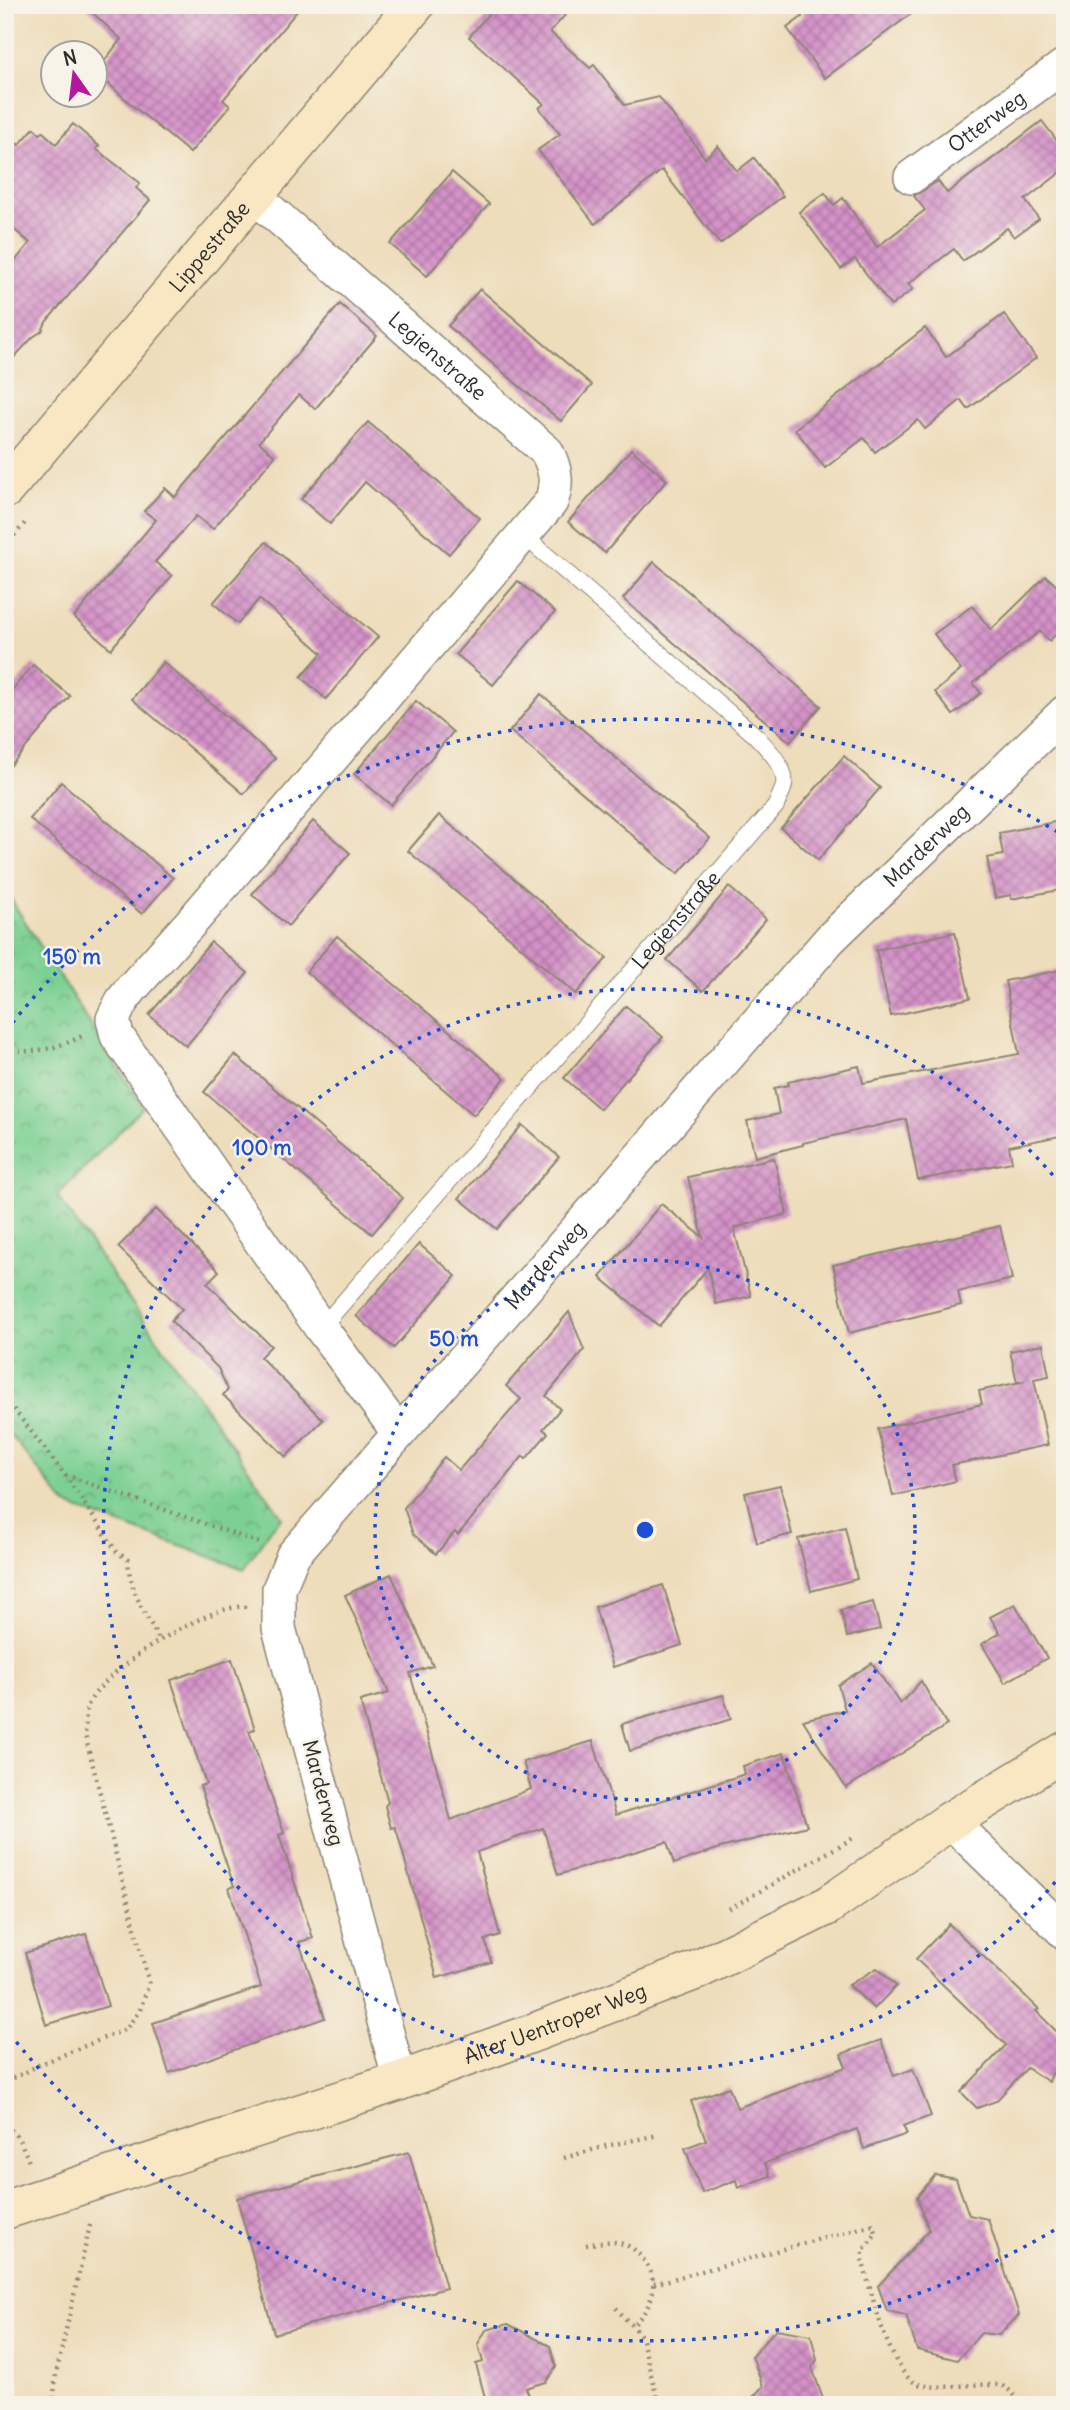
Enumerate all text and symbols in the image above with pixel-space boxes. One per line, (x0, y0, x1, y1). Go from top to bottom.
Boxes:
north arrow (38, 38, 108, 108)
text: N (61, 44, 79, 71)
street label: Otterweg (943, 84, 1031, 159)
street label: Lippestraße (163, 196, 256, 298)
street label: Legienstraße (383, 306, 492, 406)
street label: Marderweg (878, 798, 975, 893)
street label: Legienstraße (626, 865, 726, 975)
text: 150 m (43, 943, 101, 970)
text: 100 m (232, 1134, 292, 1161)
street label: Marderweg (499, 1215, 591, 1315)
text: 50 m (429, 1325, 479, 1352)
centre of rings (633, 1518, 657, 1542)
street label: Marderweg (296, 1737, 351, 1849)
street label: Alter Uentroper Weg (460, 1977, 650, 2070)

